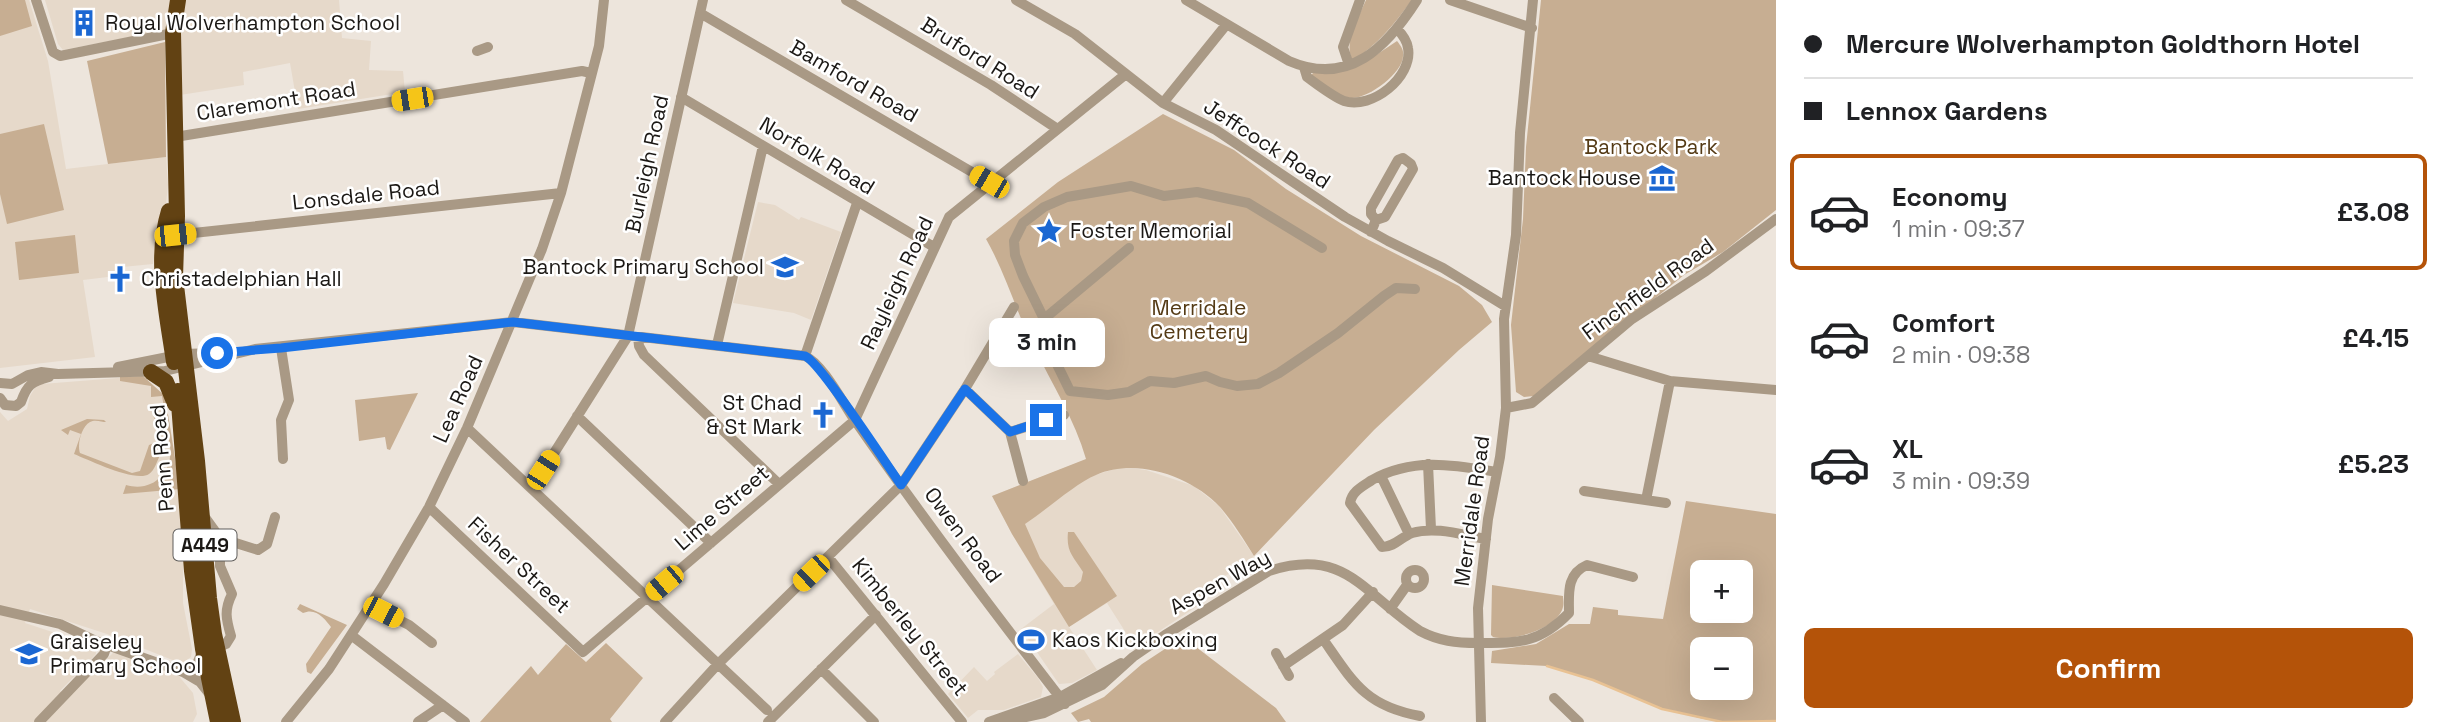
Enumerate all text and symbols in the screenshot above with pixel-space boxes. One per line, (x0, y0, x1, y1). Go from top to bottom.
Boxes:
building icon: Royal Wolverhampton School (69, 8, 99, 38)
place label: Royal Wolverhampton School (105, 9, 400, 36)
street label: Bruford Road (916, 11, 1044, 105)
text: Mercure Wolverhampton Goldthorn Hotel (1846, 27, 2360, 61)
street label: Bamford Road (785, 33, 923, 128)
street label: Claremont Road (194, 75, 357, 126)
car (390, 85, 435, 113)
street label: Burleigh Road (619, 92, 674, 236)
street label: Jeffcock Road (1199, 93, 1336, 195)
text: Lennox Gardens (1846, 94, 2048, 128)
street label: Norfolk Road (755, 111, 880, 201)
park label: Bantock Park (1584, 133, 1718, 160)
car (966, 162, 1013, 202)
museum icon: Bantock House (1647, 163, 1677, 193)
place label: Bantock House (1488, 164, 1641, 191)
street label: Lonsdale Road (291, 173, 441, 216)
text: Economy (1892, 180, 2008, 214)
icon: car (1808, 181, 1871, 244)
text: £3.08 (2337, 195, 2409, 229)
street label: Rayleigh Road (854, 212, 939, 354)
text: 1 min · 09:37 (1892, 214, 2025, 244)
place icon: Foster Memorial (1034, 216, 1064, 246)
place label: Foster Memorial (1070, 217, 1232, 244)
car (154, 222, 197, 248)
street label: Finchfield Road (1576, 232, 1719, 346)
school or university icon: Bantock Primary School (770, 252, 800, 282)
place label: Bantock Primary School (523, 253, 764, 280)
church icon: Christadelphian Hall (105, 264, 135, 294)
place label: Christadelphian Hall (141, 265, 342, 292)
park label: Merridale Cemetery (1150, 294, 1248, 345)
text: Comfort (1892, 306, 1995, 340)
icon: car (1808, 307, 1871, 370)
callout: 3 min (988, 318, 1104, 368)
text: £4.15 (2342, 321, 2409, 355)
text: 3 min (1017, 327, 1077, 357)
route start (201, 337, 233, 369)
text: 2 min · 09:38 (1892, 340, 2030, 370)
street label: Lea Road (426, 351, 489, 447)
place label: St Chad & St Mark (707, 389, 802, 440)
church icon: St Chad & St Mark (808, 400, 838, 430)
street label: Penn Road (143, 403, 180, 513)
route end (1030, 404, 1062, 436)
text: XL (1892, 432, 1923, 466)
icon: car (1808, 433, 1871, 496)
street label: Merridale Road (1448, 434, 1495, 588)
car (523, 447, 564, 493)
text: £5.23 (2338, 447, 2409, 481)
street label: Lime Street (669, 459, 775, 556)
text: 3 min · 09:39 (1892, 466, 2030, 496)
street label: Owen Road (919, 481, 1008, 588)
street label: Fisher Street (462, 510, 576, 619)
road number: A449 (174, 530, 236, 560)
street label: Aspen Way (1165, 543, 1275, 620)
car (789, 551, 834, 595)
street label: Kimberley Street (846, 552, 974, 701)
map controls (1690, 560, 1753, 700)
button: + (1690, 560, 1753, 623)
car (642, 561, 687, 605)
car (360, 593, 407, 631)
sports icon: Kaos Kickboxing (1016, 625, 1046, 655)
place label: Kaos Kickboxing (1052, 626, 1218, 653)
place label: Graiseley Primary School (50, 628, 201, 679)
button: Confirm (1804, 628, 2413, 708)
button: − (1690, 637, 1753, 700)
school or university icon: Graiseley Primary School (14, 639, 44, 669)

